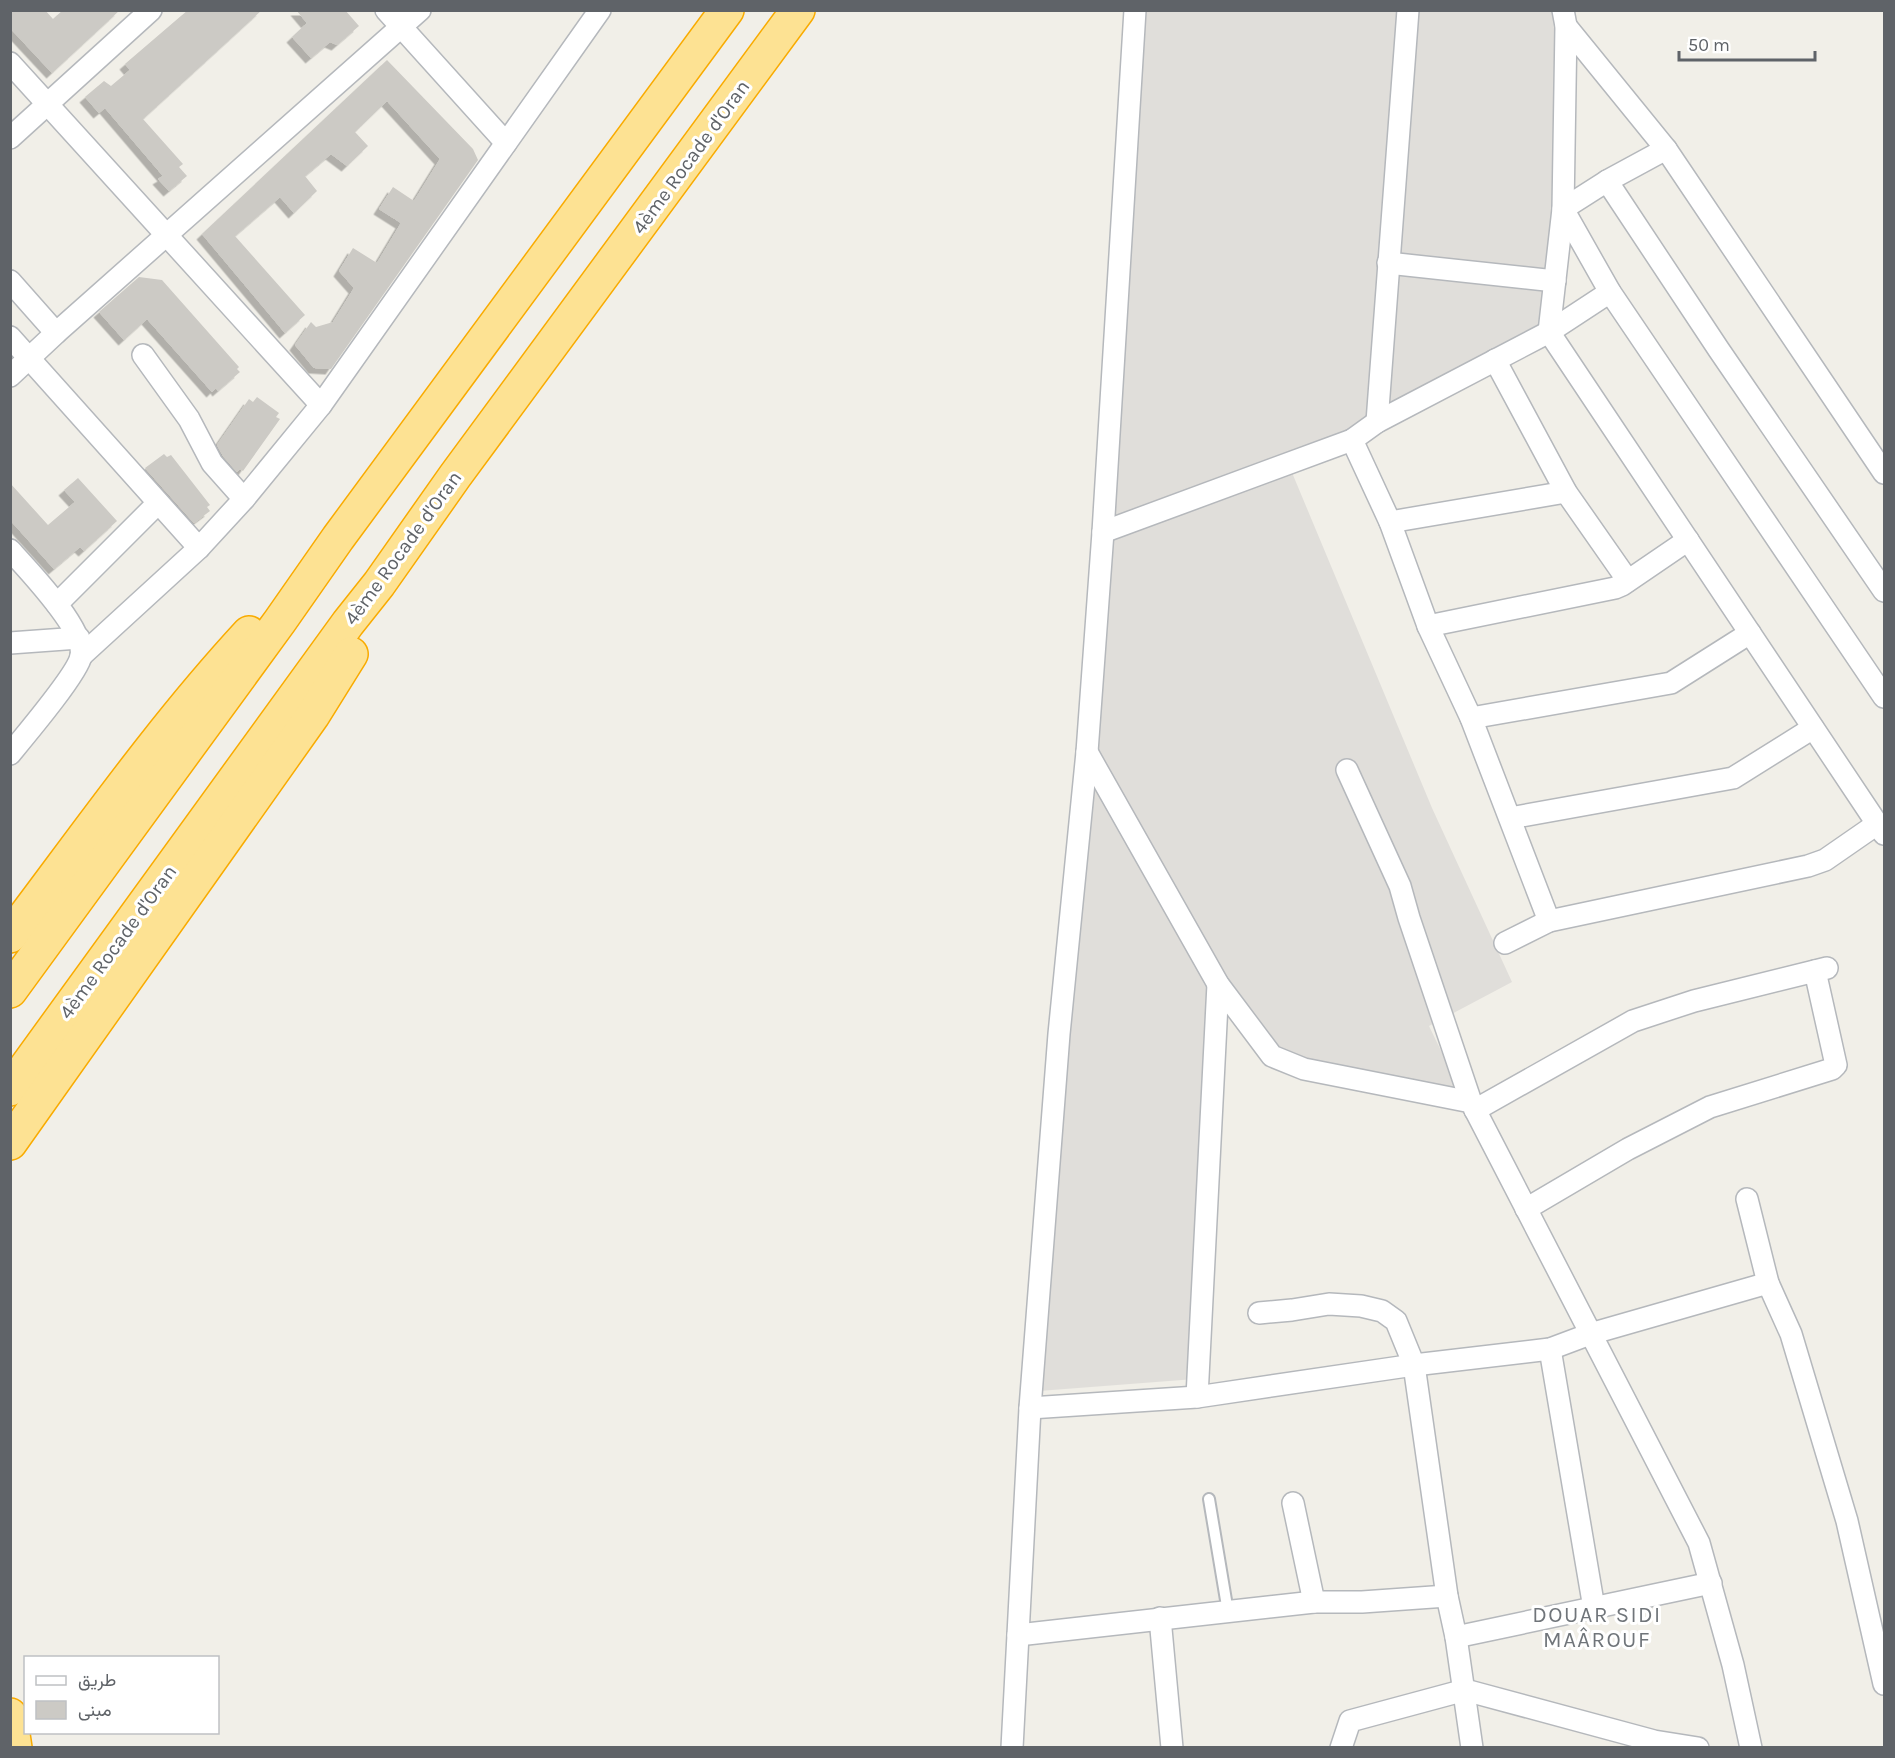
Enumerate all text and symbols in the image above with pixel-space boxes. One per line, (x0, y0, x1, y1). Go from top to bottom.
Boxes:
scale bar (1679, 24, 1816, 62)
text: 50 m (1688, 34, 1730, 56)
street label: 4ème Rocade d'Oran (628, 76, 754, 238)
street label: 4ème Rocade d'Oran (340, 467, 466, 629)
street label: 4ème Rocade d'Oran (55, 861, 181, 1023)
district label: DOUAR SIDI MAÂROUF (1532, 1602, 1662, 1653)
legend (24, 1656, 219, 1734)
text: طريق (78, 1669, 116, 1691)
text: مبنى (78, 1699, 112, 1721)

